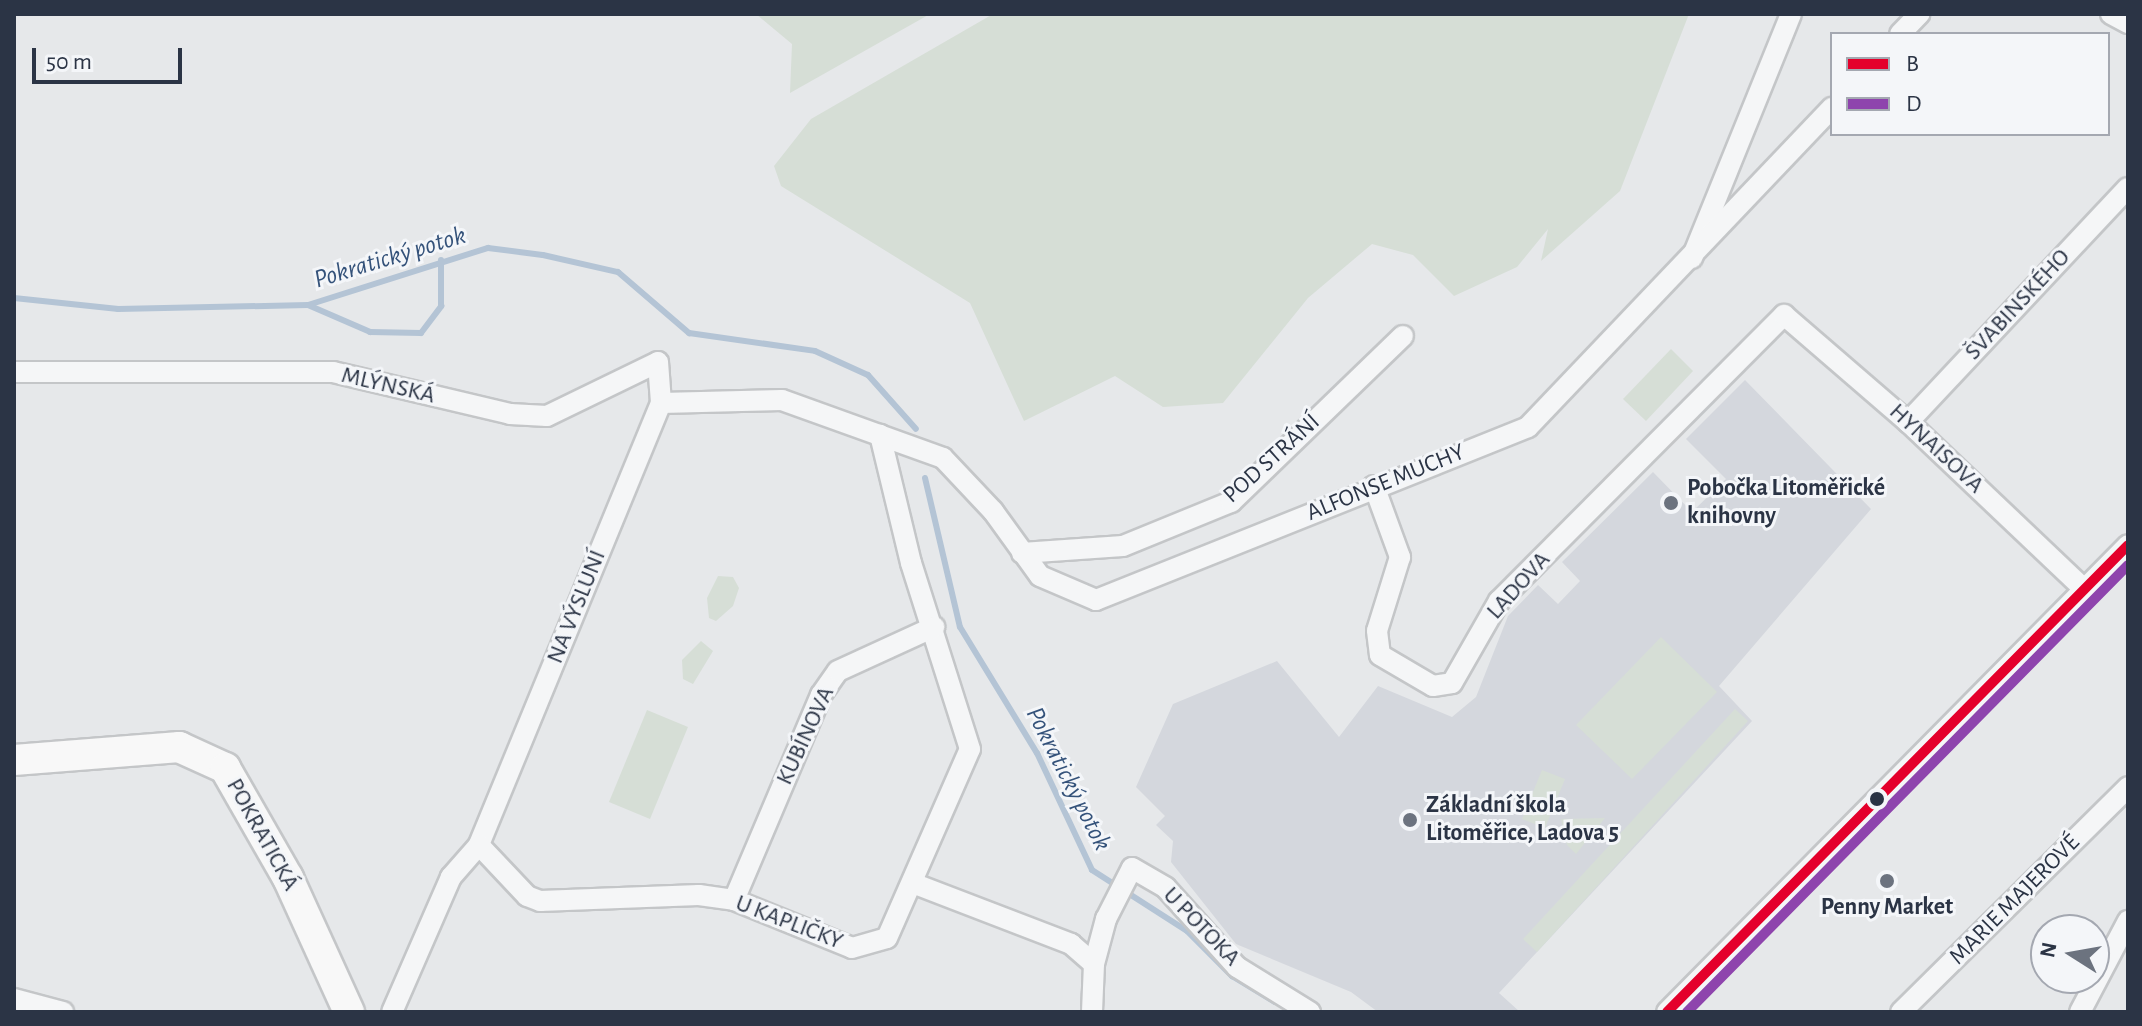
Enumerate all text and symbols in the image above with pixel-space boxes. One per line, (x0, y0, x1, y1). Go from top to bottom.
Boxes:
scale bar (36, 32, 186, 82)
legend (1830, 32, 2110, 136)
text: 50 m (46, 50, 92, 74)
text: B (1906, 52, 1919, 76)
text: D (1906, 92, 1922, 116)
water label: Pokratický potok (310, 220, 470, 296)
street label: ŠVABINSKÉHO (1959, 244, 2077, 366)
street label: MLÝNSKÁ (338, 361, 438, 411)
street label: HYNAISOVA (1883, 398, 1989, 500)
street label: POD STRÁNÍ (1218, 408, 1326, 510)
street label: ALFONSE MUCHY (1303, 438, 1469, 528)
place label: Pobočka Litoměřické knihovny (1687, 475, 1885, 531)
marker: Pobočka Litoměřické knihovny (1662, 494, 1680, 512)
street label: NA VÝSLUNÍ (541, 546, 613, 668)
street label: LADOVA (1481, 546, 1557, 626)
street label: KUBÍNOVA (771, 682, 841, 790)
water label: Pokratický potok (1018, 702, 1118, 856)
street label: POKRATICKÁ (219, 774, 305, 896)
unlabelled marker (1869, 791, 1885, 807)
place label: Základní škola Litoměřice, Ladova 5 (1426, 792, 1619, 848)
marker: Základní škola Litoměřice, Ladova 5 (1401, 811, 1419, 829)
street label: MARIE MAJEROVÉ (1944, 829, 2086, 971)
marker: Penny Market (1878, 872, 1896, 890)
street label: U POTOKA (1156, 881, 1246, 973)
street label: U KAPLIČKY (731, 889, 847, 957)
place label: Penny Market (1821, 894, 1953, 922)
north arrow (2030, 914, 2110, 994)
text: N (2036, 940, 2061, 959)

